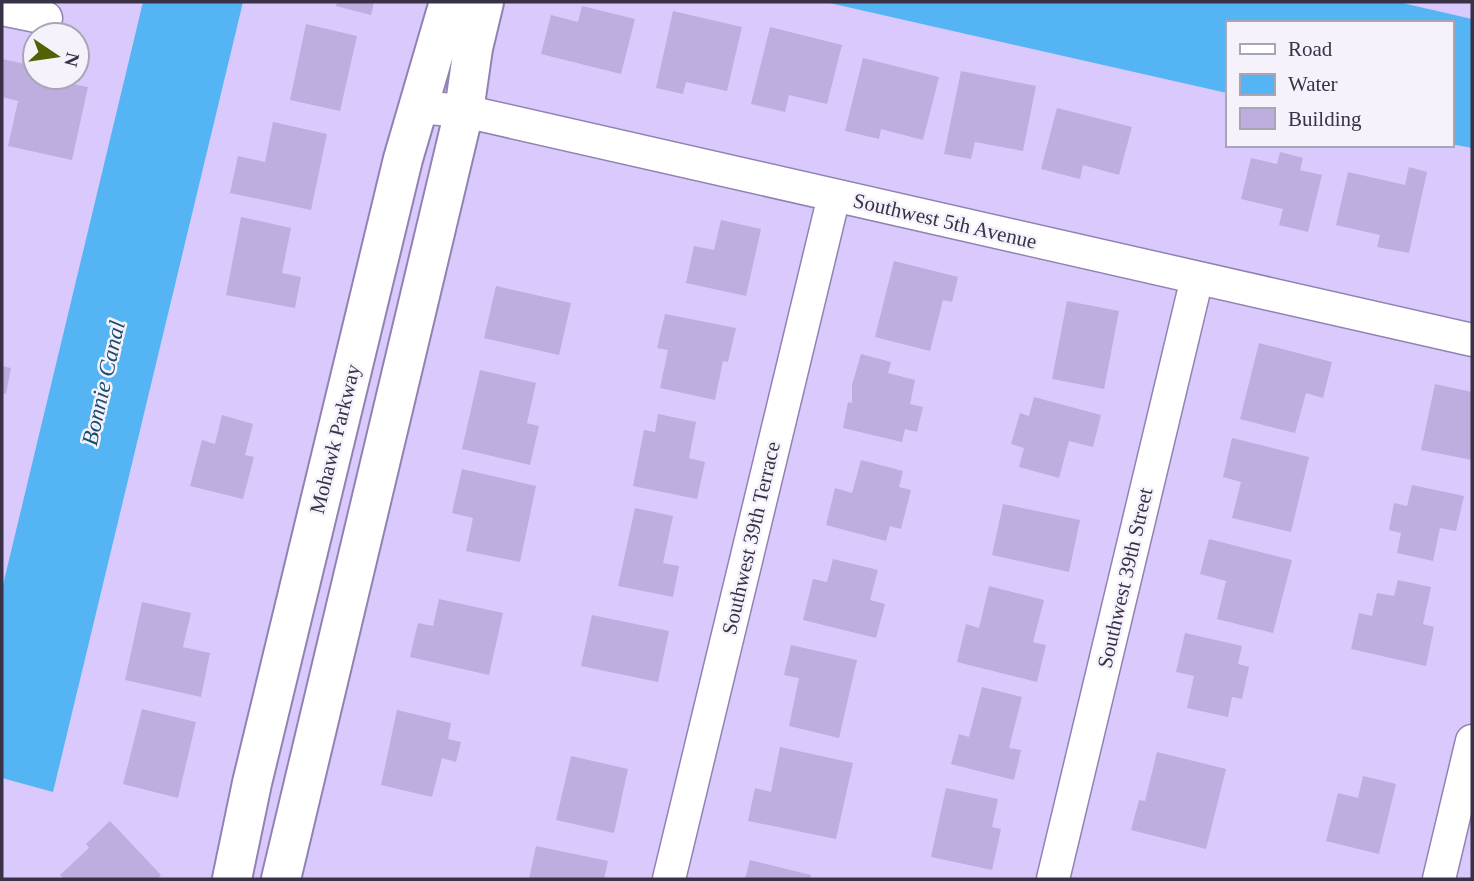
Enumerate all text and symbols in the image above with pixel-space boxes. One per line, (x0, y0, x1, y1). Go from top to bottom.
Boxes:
north arrow (21, 21, 91, 91)
legend (1226, 21, 1453, 147)
text: Road (1288, 37, 1333, 61)
text: N (60, 51, 84, 69)
text: Water (1288, 72, 1338, 96)
text: Building (1288, 107, 1362, 131)
street label: Southwest 5th Avenue (851, 188, 1039, 254)
water label: Bonnie Canal (77, 318, 130, 448)
street label: Mohawk Parkway (305, 361, 365, 516)
street label: Southwest 39th Terrace (717, 439, 785, 637)
street label: Southwest 39th Street (1093, 485, 1157, 671)

